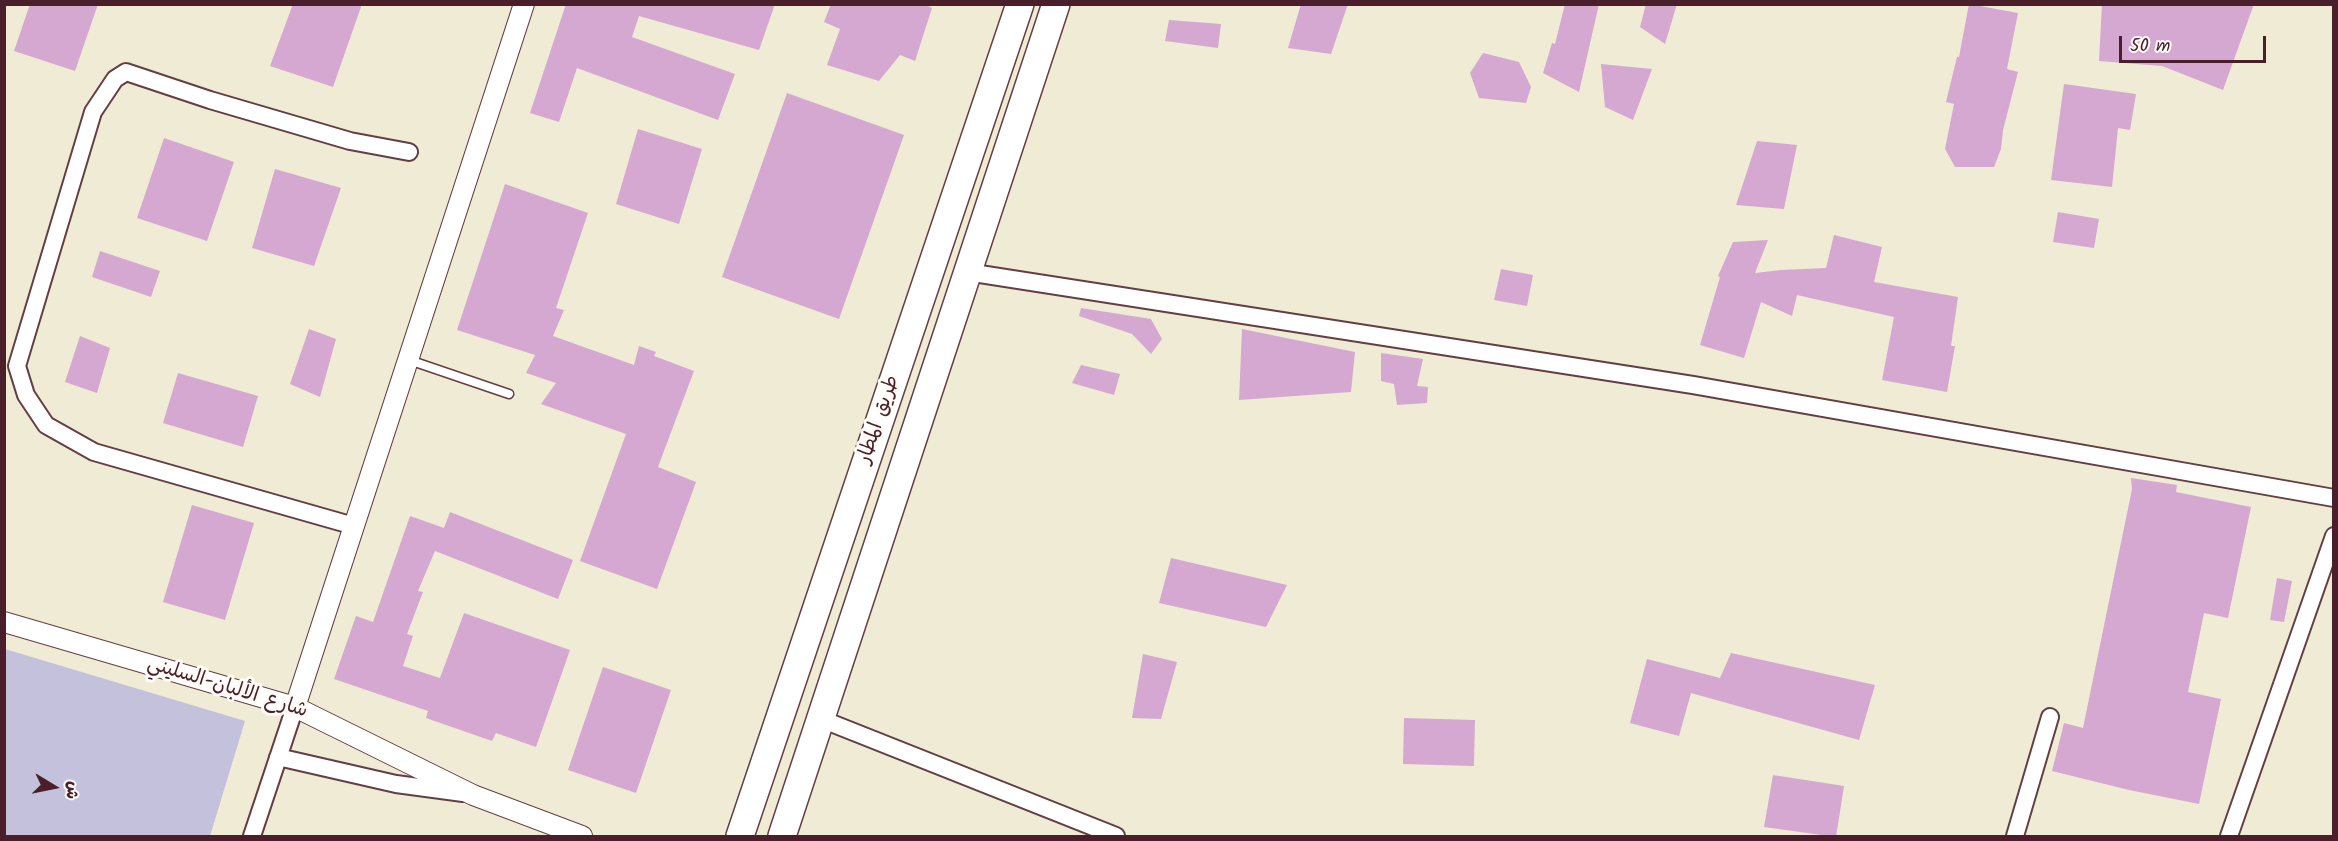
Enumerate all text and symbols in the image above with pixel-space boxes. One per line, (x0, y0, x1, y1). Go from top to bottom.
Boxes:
scale bar (2122, 24, 2269, 62)
text: 50 m (2130, 32, 2170, 61)
street label: طريق المطار (854, 373, 906, 467)
street label: شارع الألبان-السليني (144, 653, 310, 725)
north arrow (24, 757, 84, 817)
text: ش (58, 779, 86, 801)

